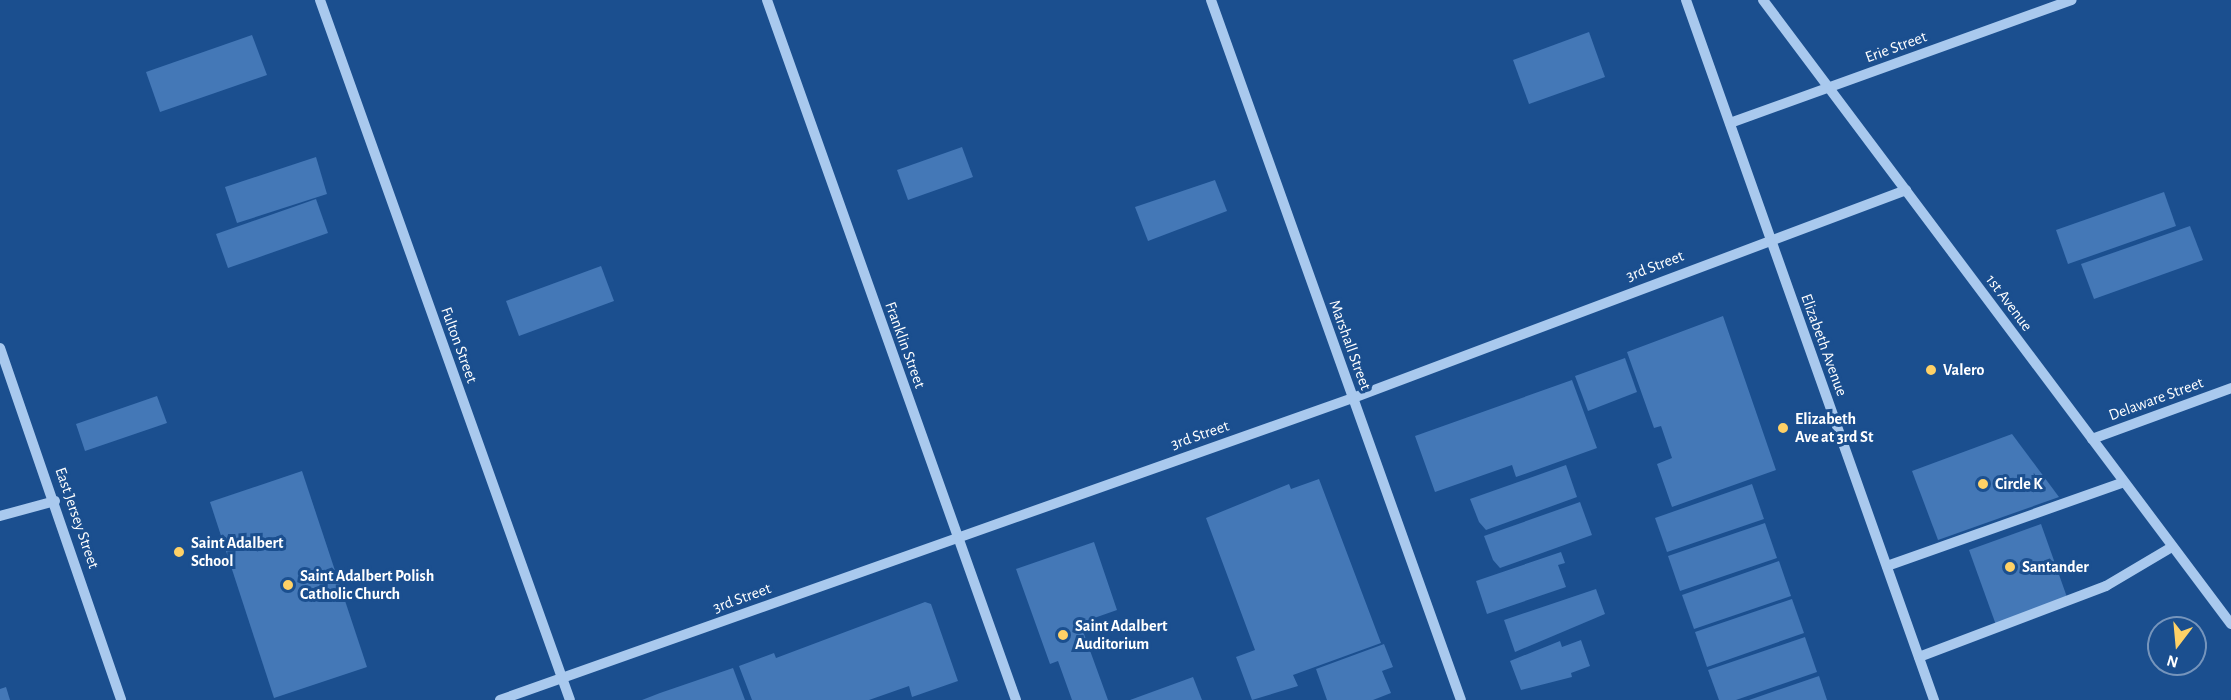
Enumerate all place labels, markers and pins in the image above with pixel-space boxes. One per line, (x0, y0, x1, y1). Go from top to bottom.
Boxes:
place label: Valero (1943, 360, 1984, 380)
marker: Valero (1924, 363, 1938, 377)
place label: Elizabeth Ave at 3rd St (1795, 409, 1873, 447)
marker: Elizabeth Ave at 3rd St (1776, 421, 1790, 435)
place label: Circle K (1995, 474, 2043, 494)
marker: Circle K (1976, 477, 1990, 491)
place label: Saint Adalbert School (191, 533, 283, 571)
marker: Saint Adalbert School (172, 545, 186, 559)
place label: Santander (2022, 557, 2089, 577)
marker: Santander (2003, 560, 2017, 574)
place label: Saint Adalbert Polish Catholic Church (300, 566, 434, 604)
marker: Saint Adalbert Polish Catholic Church (281, 578, 295, 592)
place label: Saint Adalbert Auditorium (1075, 616, 1167, 654)
marker: Saint Adalbert Auditorium (1056, 628, 1070, 642)

